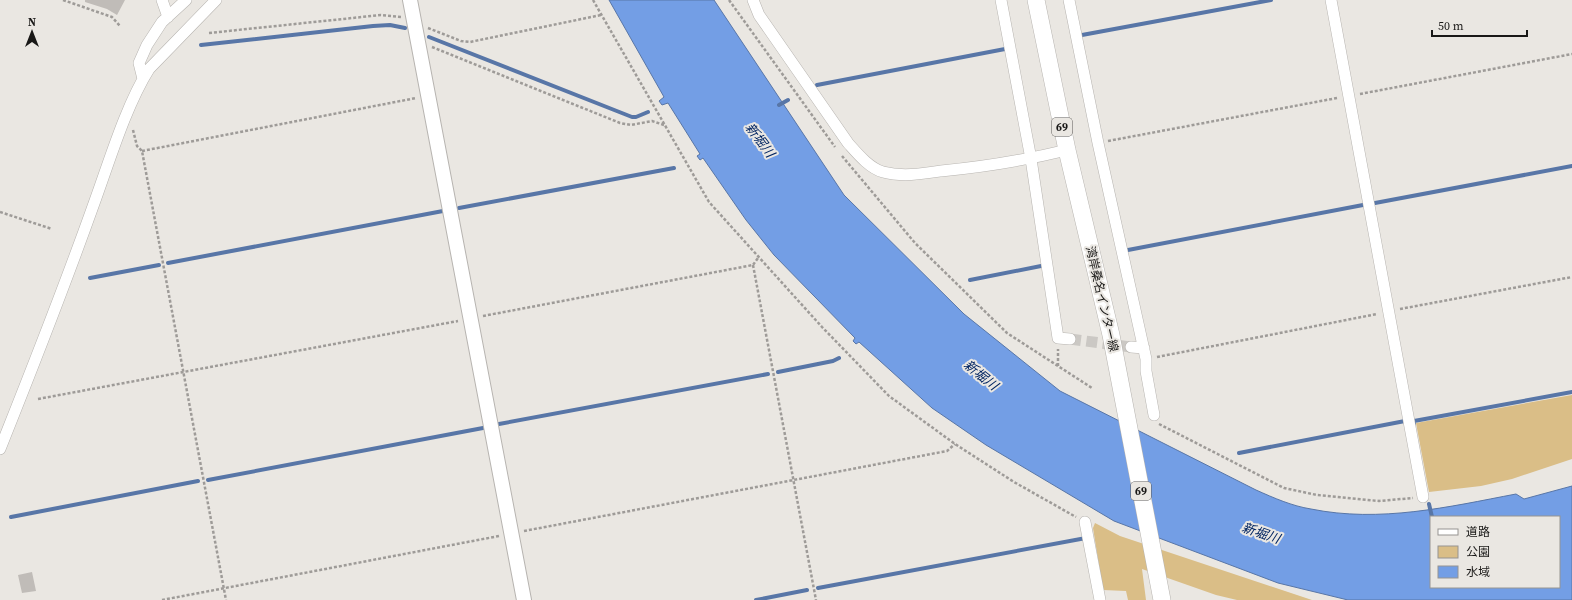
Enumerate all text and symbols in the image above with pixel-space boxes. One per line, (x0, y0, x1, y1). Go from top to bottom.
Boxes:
north arrow (12, 12, 52, 52)
scale bar (1432, 12, 1527, 38)
text: N (28, 15, 36, 30)
text: 50 m (1438, 18, 1464, 34)
road number: 69 (1052, 118, 1072, 136)
water label: 新堀川 (741, 119, 780, 162)
street label: 湾岸桑名インター線 (1082, 245, 1122, 353)
water label: 新堀川 (960, 356, 1003, 395)
road number: 69 (1131, 482, 1151, 500)
legend (1430, 516, 1560, 588)
water label: 新堀川 (1240, 519, 1284, 548)
text: 道路 (1466, 524, 1490, 540)
text: 公園 (1466, 544, 1490, 560)
text: 水域 (1466, 564, 1490, 580)

